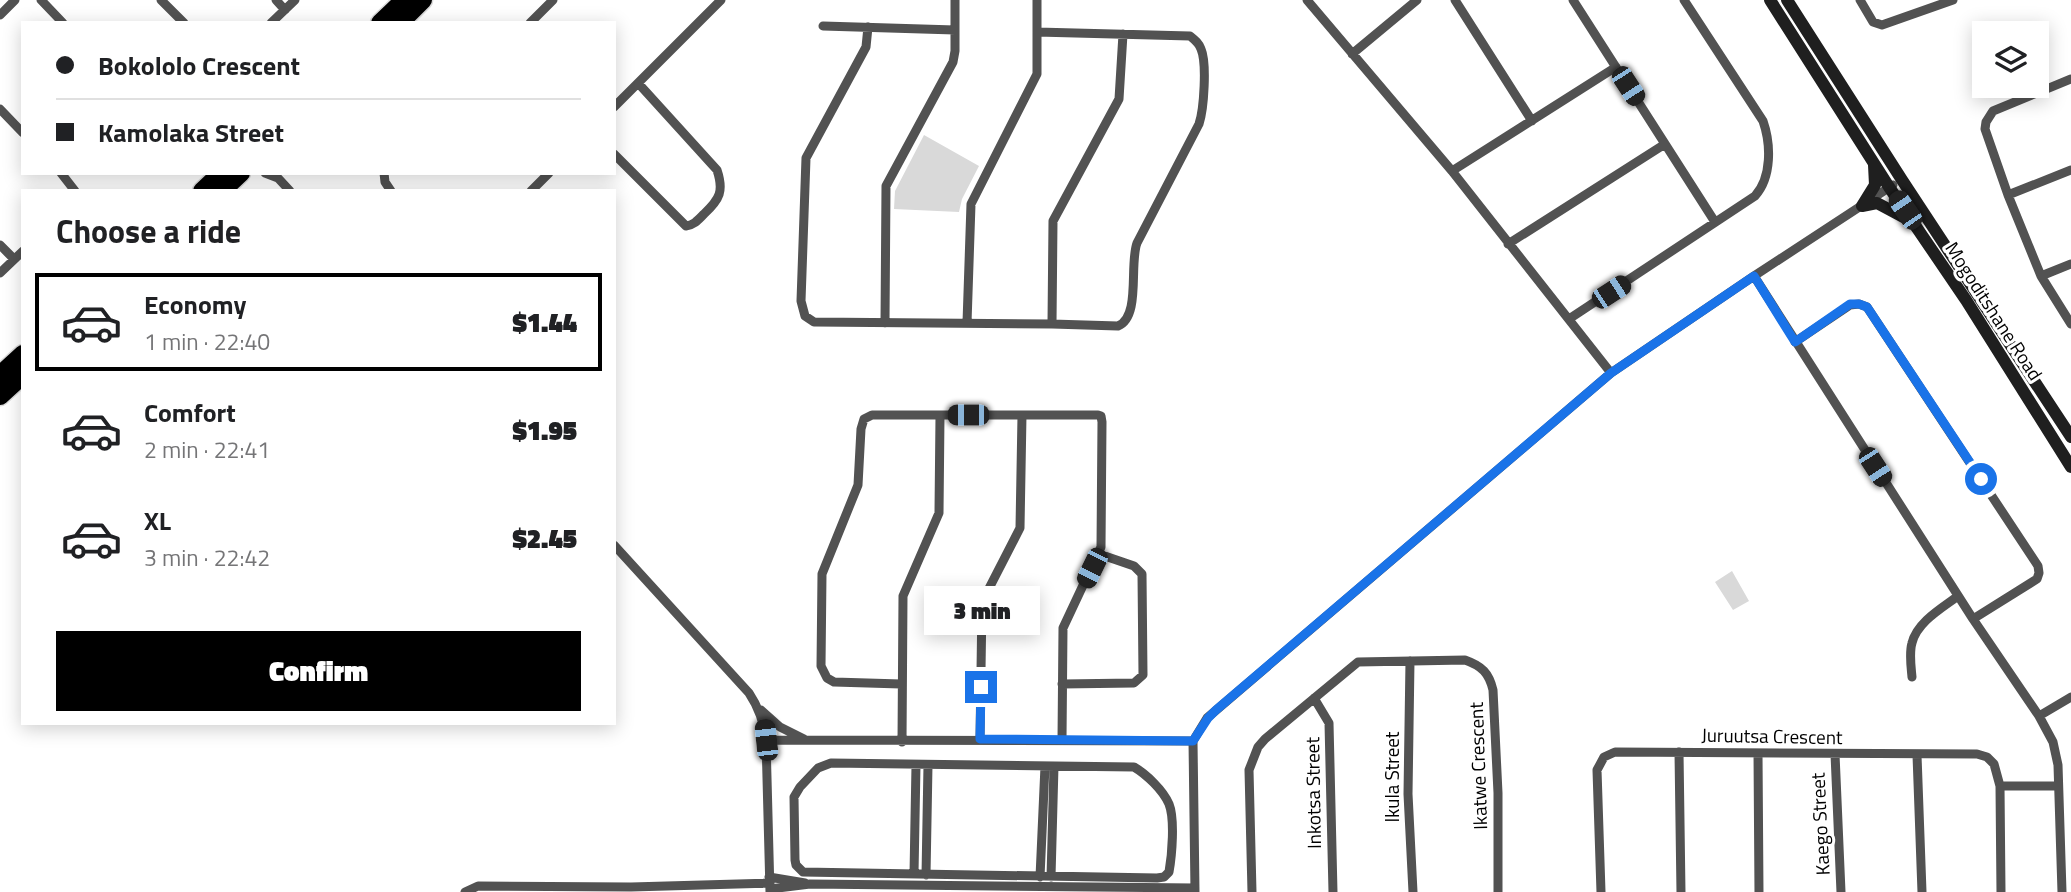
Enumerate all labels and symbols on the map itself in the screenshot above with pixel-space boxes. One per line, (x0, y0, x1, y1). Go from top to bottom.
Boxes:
car (1608, 63, 1649, 109)
car (1885, 187, 1926, 233)
street label: Mogoditshane Road (1939, 236, 2050, 386)
car (1588, 272, 1635, 312)
car (948, 405, 990, 426)
car (1855, 444, 1896, 490)
route start (1965, 463, 1997, 495)
car (1074, 545, 1111, 591)
callout: 3 min (923, 586, 1039, 634)
route end (965, 671, 997, 703)
street label: Ikatwe Crescent (1461, 701, 1494, 830)
car (754, 718, 779, 762)
street label: Juruutsa Crescent (1701, 720, 1843, 751)
street label: Ikula Street (1377, 731, 1406, 822)
street label: Inkotsa Street (1297, 736, 1328, 849)
street label: Kaego Street (1802, 772, 1837, 876)

